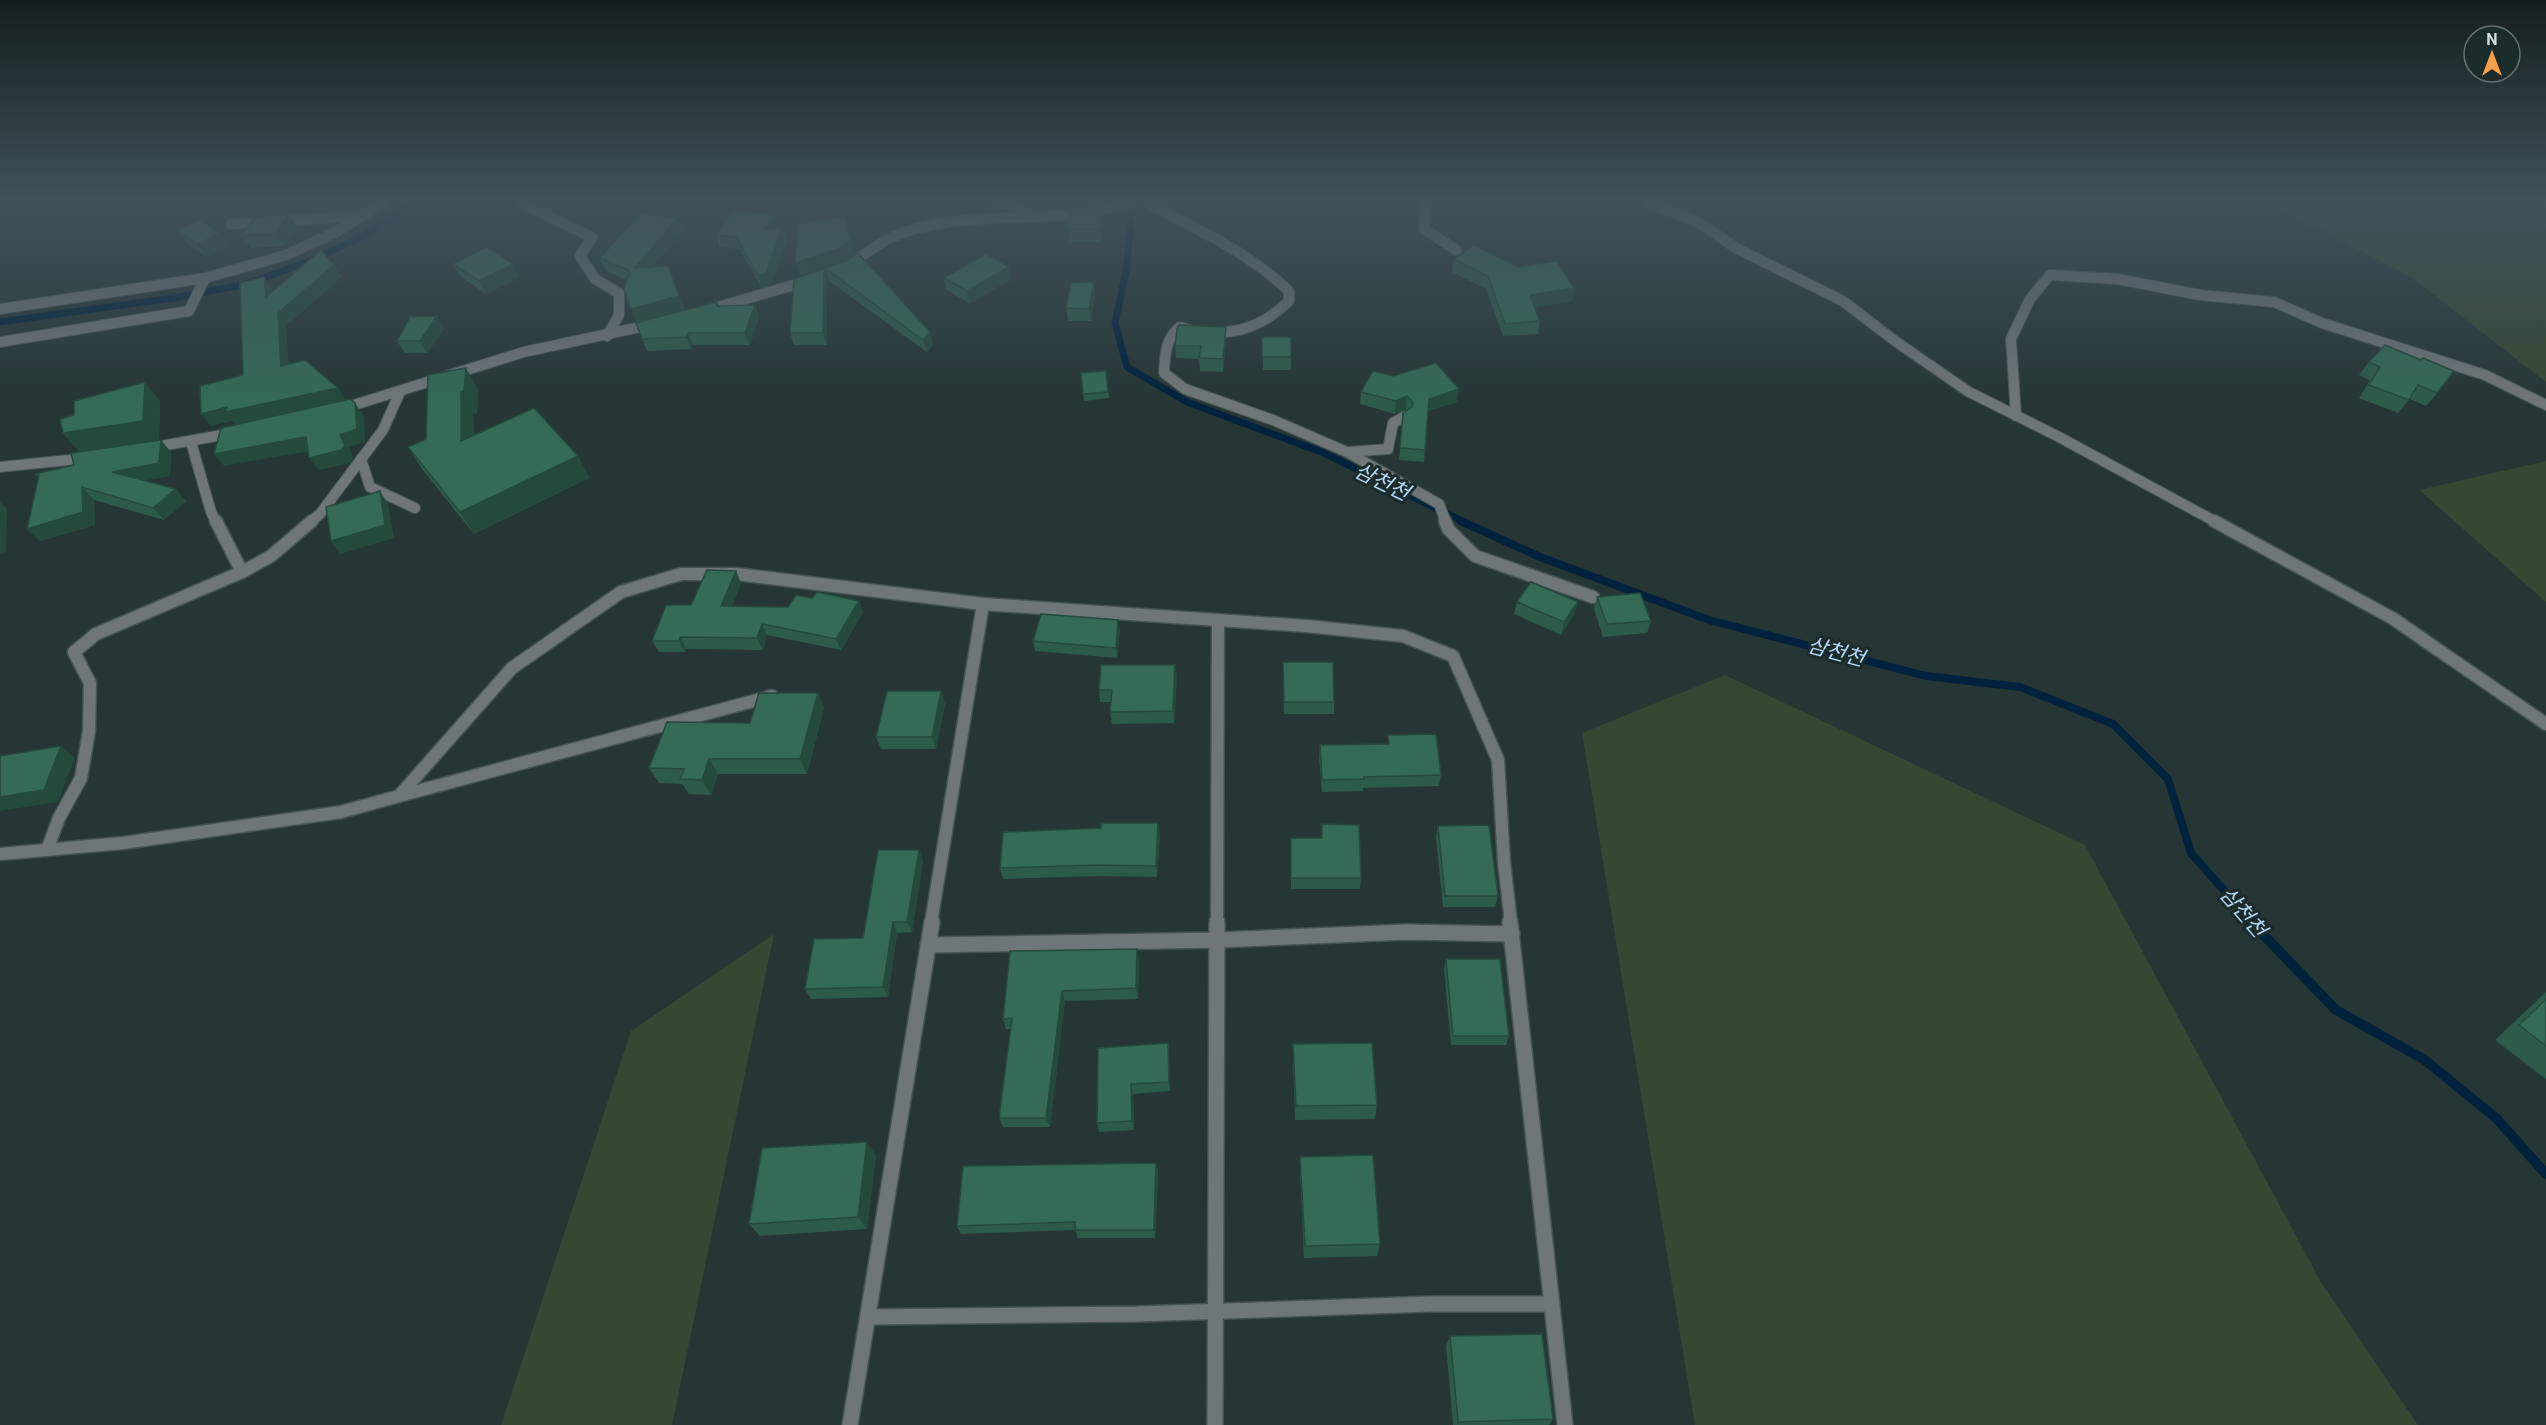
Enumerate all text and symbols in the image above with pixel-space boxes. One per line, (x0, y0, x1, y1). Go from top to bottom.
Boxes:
north arrow (2462, 24, 2522, 84)
text: N (2486, 30, 2498, 49)
water label: 삼천천 (1351, 459, 1416, 507)
water label: 삼천천 (1805, 633, 1870, 672)
water label: 삼천천 (2215, 882, 2273, 944)

